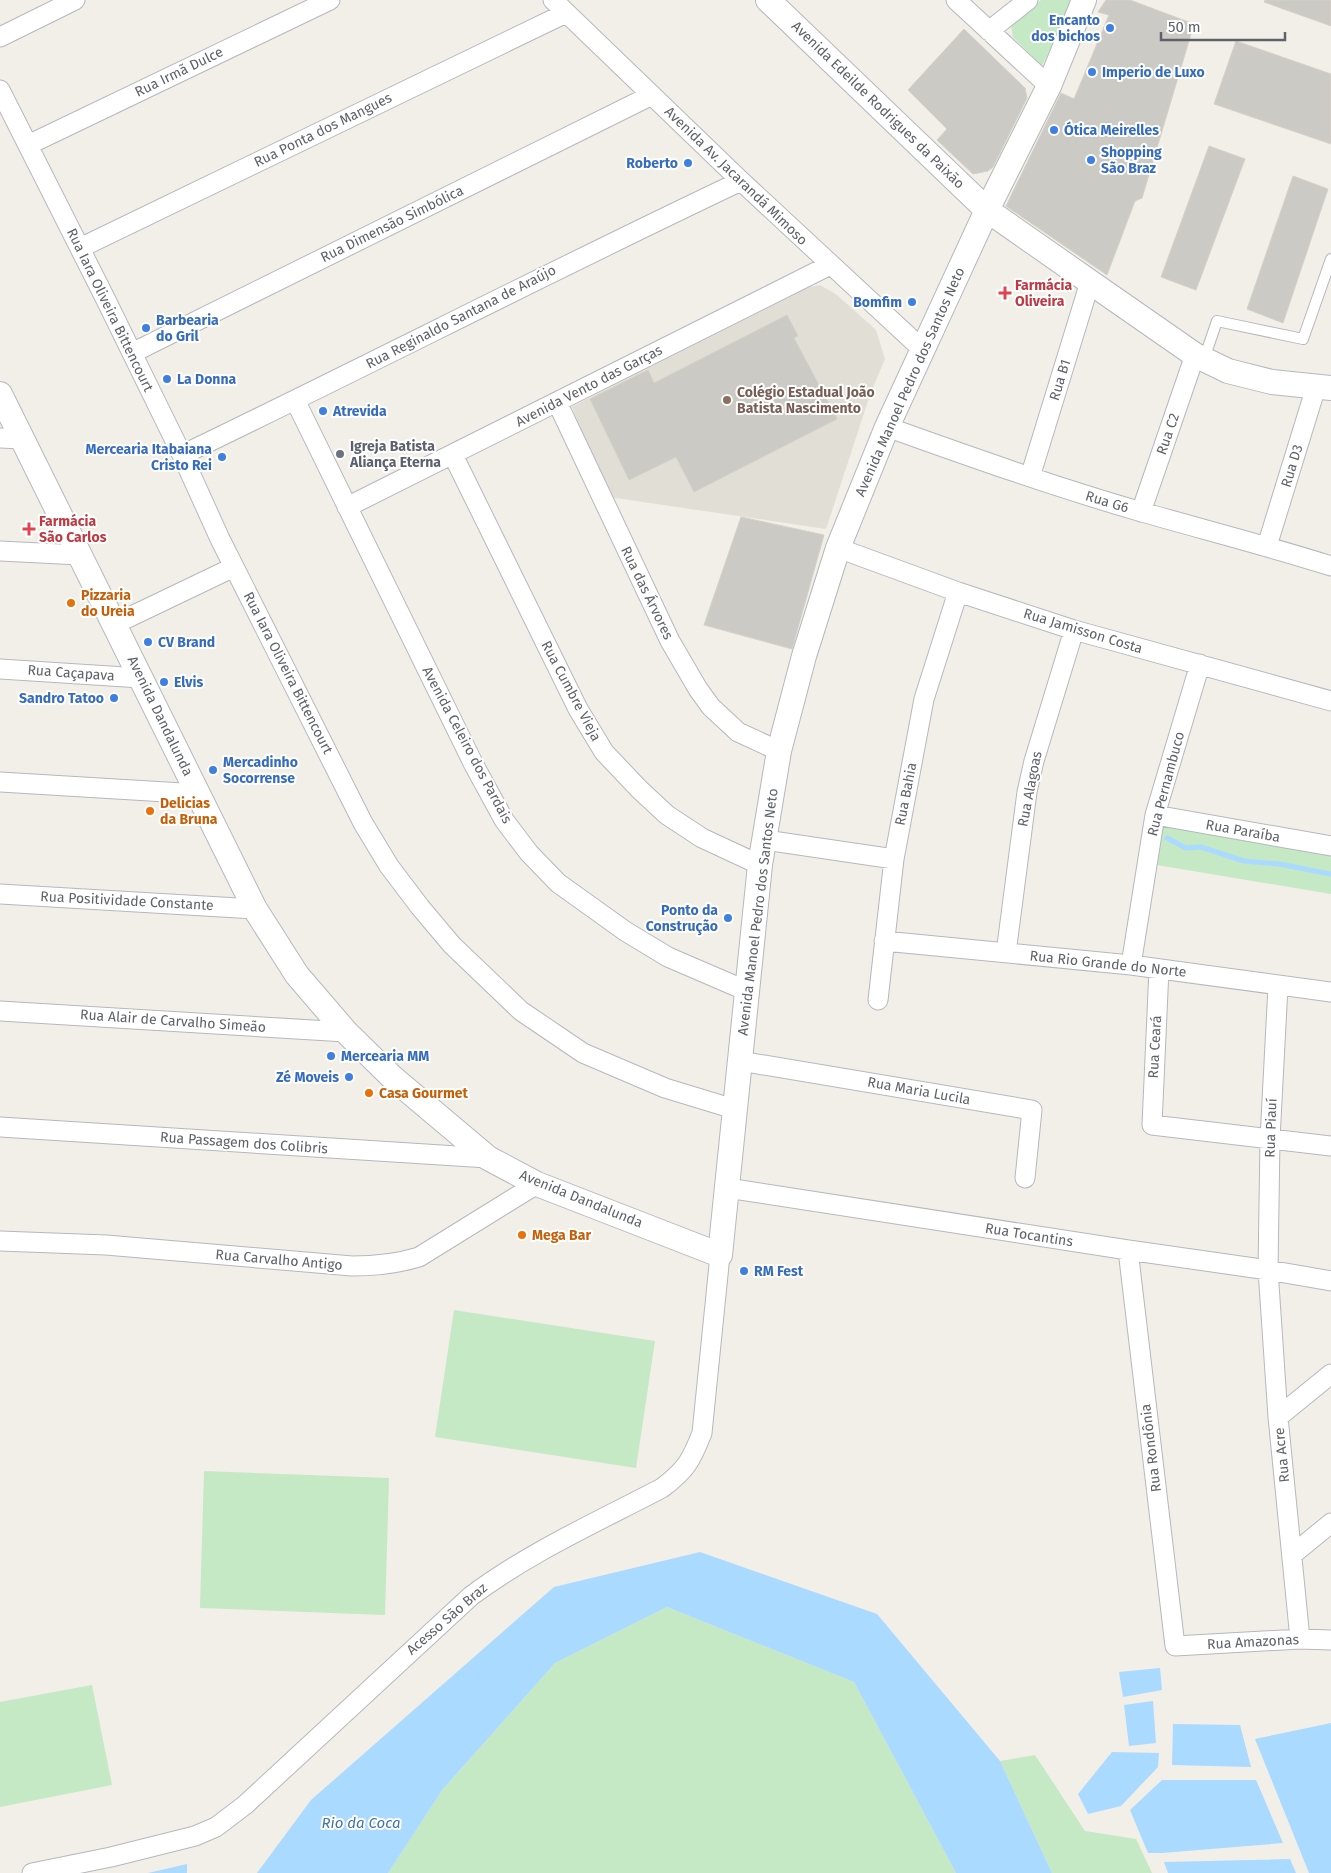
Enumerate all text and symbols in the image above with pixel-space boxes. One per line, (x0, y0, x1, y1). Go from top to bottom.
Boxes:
scale bar (1161, 10, 1285, 42)
place label: Encanto dos bichos (1031, 12, 1100, 45)
street label: Avenida Edeilde Rodrigues da Paixão (788, 18, 968, 192)
text: 50 m (1168, 18, 1201, 36)
marker: Encanto dos bichos (1104, 22, 1116, 34)
street label: Rua Irmã Dulce (132, 43, 226, 101)
place label: Imperio de Luxo (1102, 64, 1205, 81)
marker: Imperio de Luxo (1086, 66, 1098, 78)
street label: Rua Ponta dos Mangues (251, 89, 395, 171)
street label: Avenida Av. Jacarandá Mimoso (661, 103, 811, 249)
place label: Ótica Meirelles (1064, 121, 1159, 139)
marker: Ótica Meirelles (1048, 124, 1060, 136)
place label: Shopping São Braz (1101, 144, 1162, 177)
marker: Shopping São Braz (1085, 154, 1097, 166)
place label: Roberto (626, 155, 678, 172)
marker: Roberto (682, 157, 694, 169)
street label: Rua Dimensão Simbólica (318, 182, 466, 266)
street label: Rua Iara Oliveira Bittencourt (63, 226, 157, 395)
street label: Rua Reginaldo Santana de Araújo (363, 262, 559, 372)
street label: Avenida Manoel Pedro dos Santos Neto (852, 265, 968, 499)
place label: Farmácia Oliveira (1015, 277, 1072, 310)
marker: Farmácia Oliveira (999, 287, 1011, 299)
place label: Bomfim (853, 294, 902, 311)
marker: Bomfim (906, 296, 918, 308)
place label: Barbearia do Gril (156, 312, 219, 345)
marker: Barbearia do Gril (140, 322, 152, 334)
street label: Avenida Vento das Garças (513, 341, 666, 430)
street label: Rua B1 (1046, 357, 1074, 403)
place label: La Donna (177, 371, 236, 388)
marker: La Donna (161, 373, 173, 385)
place label: Colégio Estadual João Batista Nascimento (737, 384, 875, 417)
marker: Colégio Estadual João Batista Nascimento (721, 394, 733, 406)
place label: Atrevida (332, 403, 387, 420)
marker: Atrevida (317, 405, 329, 417)
street label: Rua C2 (1153, 411, 1183, 457)
place label: Igreja Batista Aliança Eterna (349, 438, 441, 472)
place label: Mercearia Itabaiana Cristo Rei (86, 441, 212, 474)
street label: Rua D3 (1277, 443, 1307, 489)
marker: Igreja Batista Aliança Eterna (334, 448, 346, 460)
marker: Mercearia Itabaiana Cristo Rei (216, 451, 228, 463)
street label: Rua G6 (1083, 487, 1131, 517)
place label: Farmácia São Carlos (39, 513, 107, 546)
marker: Farmácia São Carlos (23, 523, 35, 535)
street label: Rua das Árvores (617, 543, 678, 643)
place label: Pizzaria do Ureia (81, 587, 135, 620)
street label: Rua Iara Oliveira Bittencourt (240, 589, 337, 758)
marker: Pizzaria do Ureia (65, 597, 77, 609)
street label: Rua Jamisson Costa (1021, 605, 1145, 657)
place label: CV Brand (158, 634, 215, 651)
marker: CV Brand (142, 636, 154, 648)
street label: Rua Cumbre Vieja (537, 638, 605, 744)
street label: Avenida Dandalunda (124, 653, 196, 779)
street label: Rua Caçapava (27, 661, 115, 685)
street label: Avenida Celeiro dos Pardais (418, 664, 516, 827)
place label: Elvis (174, 674, 203, 691)
marker: Elvis (158, 676, 170, 688)
place label: Sandro Tatoo (19, 690, 104, 707)
marker: Sandro Tatoo (108, 692, 120, 704)
street label: Rua Pernambuco (1144, 730, 1188, 838)
street label: Rua Alagoas (1014, 749, 1046, 828)
place label: Mercadinho Socorrense (223, 754, 298, 787)
street label: Rua Bahia (892, 761, 920, 827)
marker: Mercadinho Socorrense (207, 764, 219, 776)
street label: Avenida Manoel Pedro dos Santos Neto (734, 787, 782, 1037)
place label: Delicias da Bruna (160, 795, 218, 828)
marker: Delicias da Bruna (144, 805, 156, 817)
street label: Rua Paraíba (1204, 816, 1282, 846)
street label: Rua Positividade Constante (40, 888, 214, 914)
place label: Ponto da Construção (646, 902, 718, 936)
marker: Ponto da Construção (722, 912, 734, 924)
street label: Rua Rio Grande do Norte (1029, 947, 1187, 981)
street label: Rua Alair de Carvalho Simeão (79, 1006, 267, 1036)
street label: Rua Ceará (1145, 1015, 1165, 1079)
place label: Mercearia MM (341, 1048, 429, 1065)
marker: Mercearia MM (325, 1050, 337, 1062)
place label: Zé Moveis (276, 1069, 339, 1086)
marker: Zé Moveis (343, 1071, 355, 1083)
street label: Rua Maria Lucila (866, 1074, 972, 1108)
place label: Casa Gourmet (379, 1085, 468, 1102)
marker: Casa Gourmet (363, 1087, 375, 1099)
street label: Rua Piauí (1261, 1098, 1281, 1158)
street label: Rua Passagem dos Colibris (159, 1129, 329, 1157)
street label: Avenida Dandalunda (517, 1167, 645, 1231)
street label: Rua Tocantins (984, 1220, 1075, 1250)
place label: Mega Bar (532, 1227, 591, 1244)
marker: Mega Bar (516, 1229, 528, 1241)
street label: Rua Carvalho Antigo (215, 1246, 343, 1274)
place label: RM Fest (754, 1263, 804, 1280)
marker: RM Fest (738, 1265, 750, 1277)
street label: Rua Rondônia (1137, 1403, 1165, 1493)
street label: Rua Acre (1271, 1427, 1293, 1483)
street label: Acesso São Braz (403, 1579, 491, 1659)
street label: Rua Amazonas (1207, 1631, 1300, 1653)
water label: Rio da Coca (322, 1814, 400, 1832)

